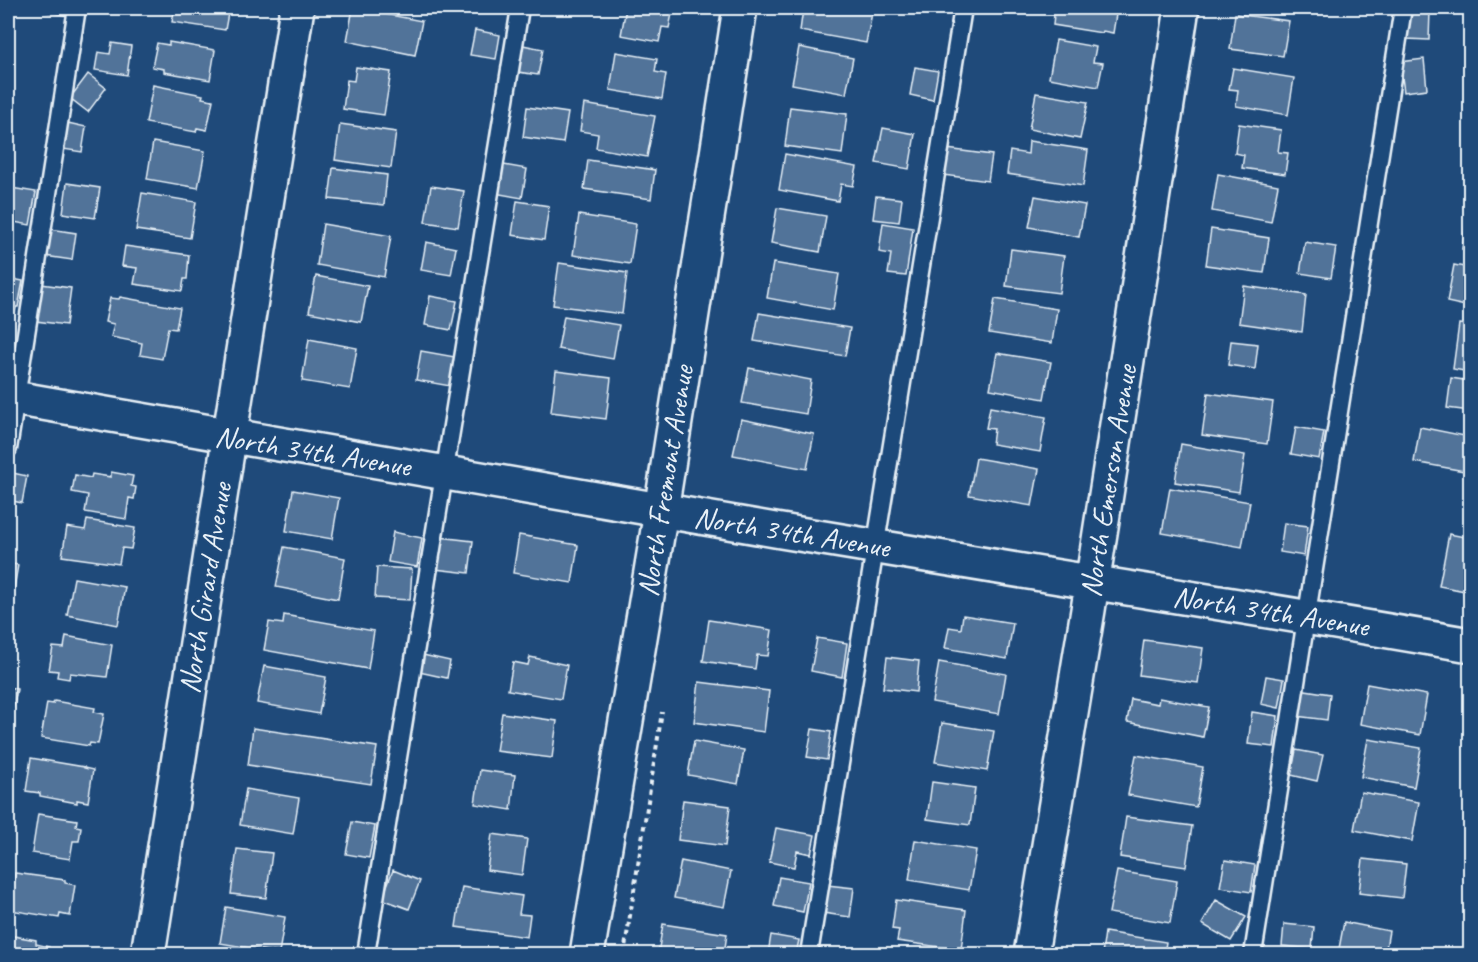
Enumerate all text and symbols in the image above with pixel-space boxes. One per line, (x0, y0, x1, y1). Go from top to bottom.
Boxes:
street label: North Emerson Avenue (1071, 360, 1145, 600)
street label: North Fremont Avenue (628, 361, 702, 599)
street label: North 34th Avenue (213, 417, 416, 486)
street label: North Girard Avenue (170, 478, 241, 696)
street label: North 34th Avenue (692, 498, 895, 567)
street label: North 34th Avenue (1171, 577, 1374, 646)

